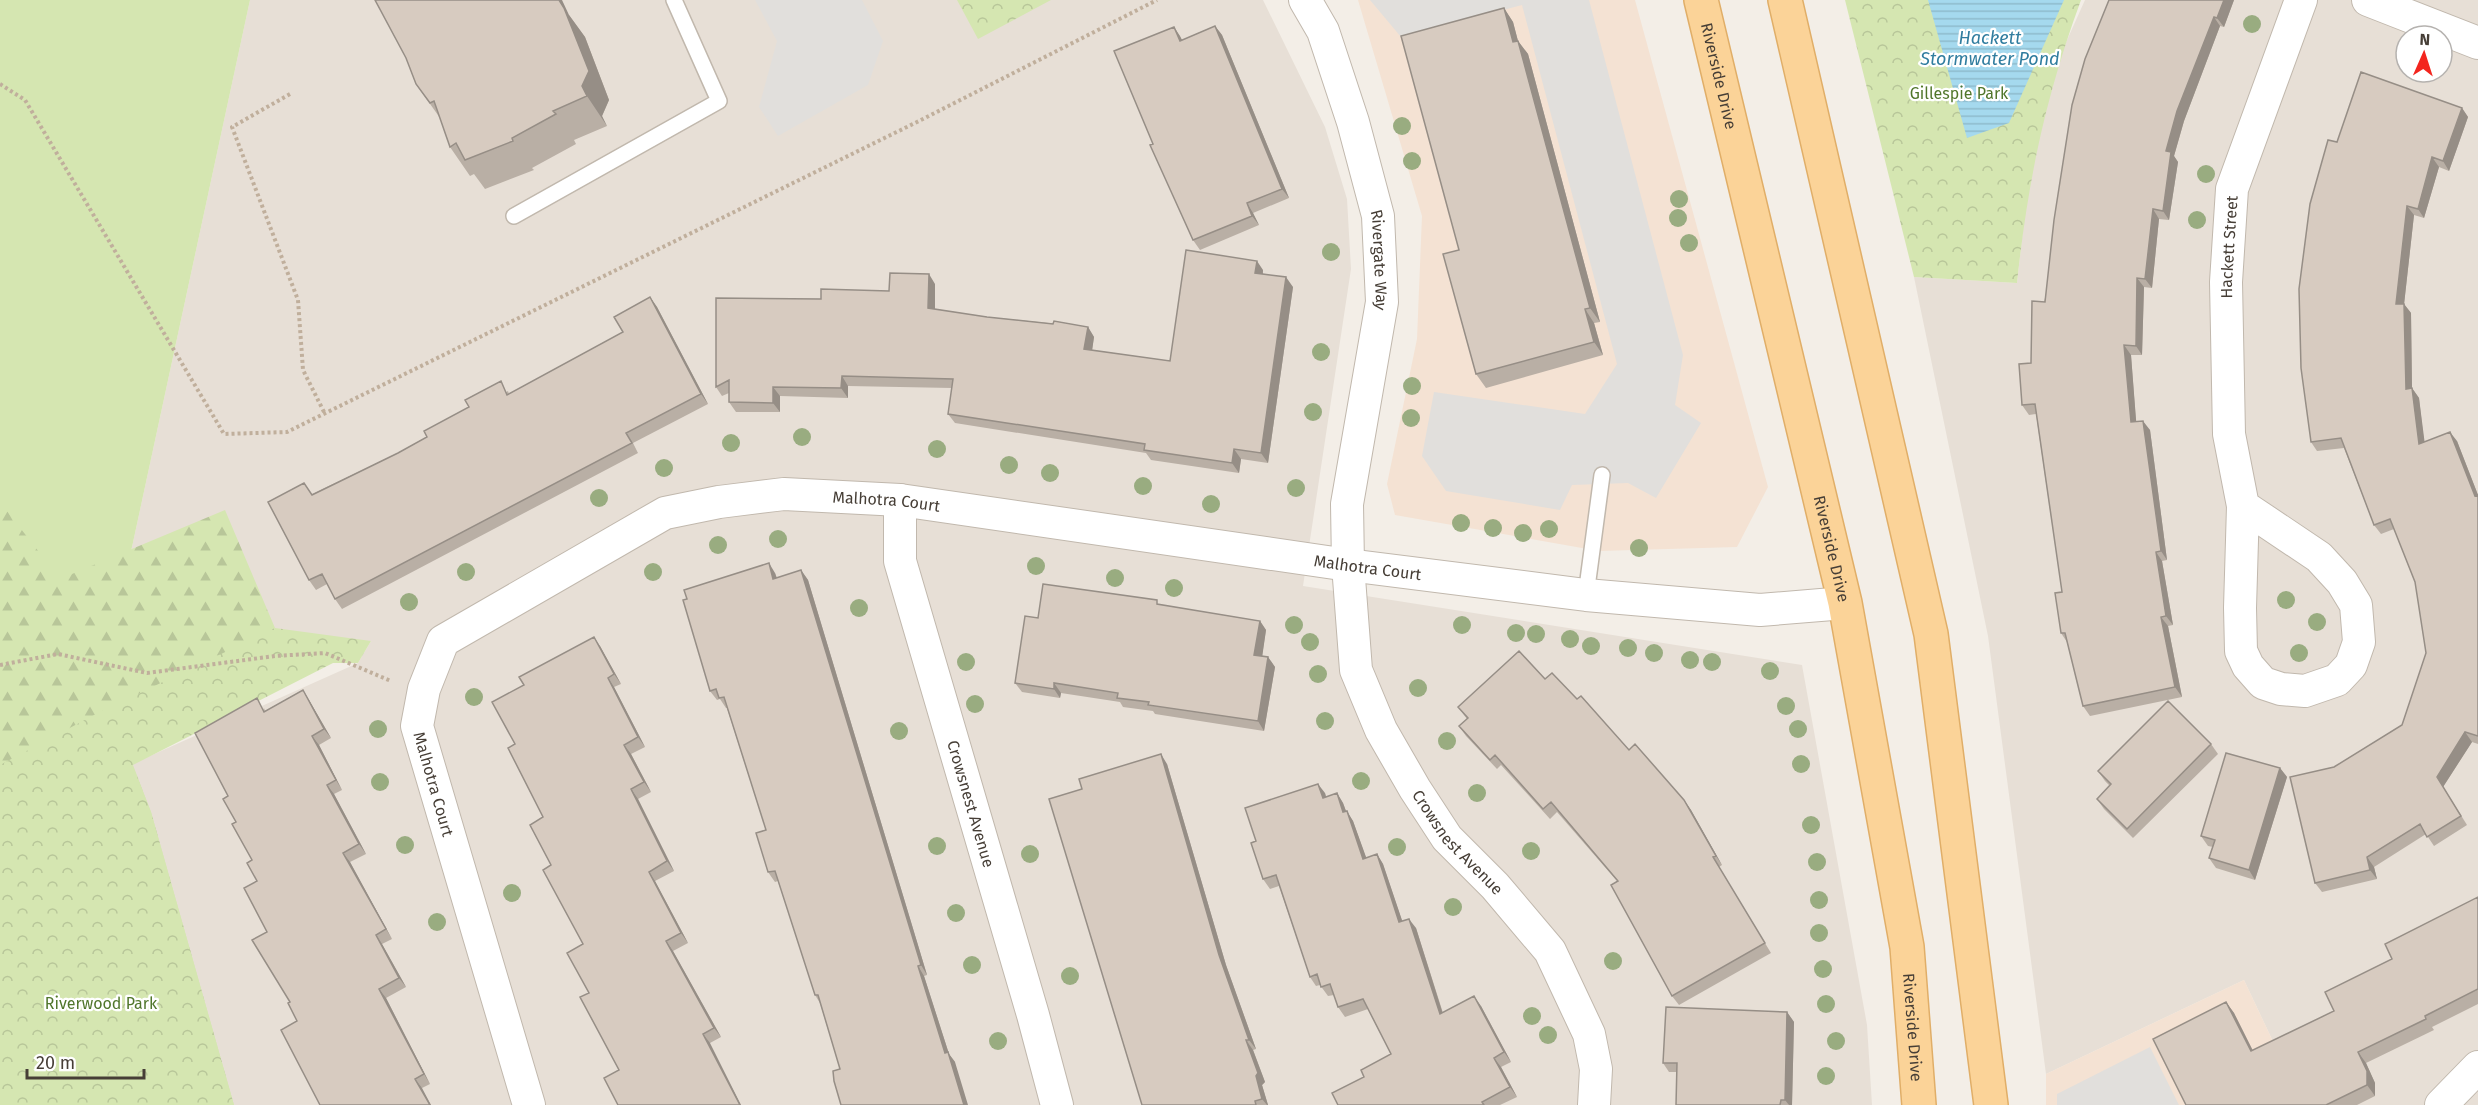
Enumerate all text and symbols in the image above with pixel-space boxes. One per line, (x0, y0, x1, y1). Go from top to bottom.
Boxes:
street label: Riverside Drive (1697, 21, 1741, 131)
north arrow (2394, 24, 2454, 84)
water label: Hackett Stormwater Pond (1919, 27, 2060, 70)
text: N (2419, 30, 2431, 49)
park label: Gillespie Park (1910, 84, 2009, 103)
street label: Hackett Street (2217, 195, 2242, 299)
street label: Rivergate Way (1367, 207, 1391, 312)
street label: Malhotra Court (832, 488, 942, 516)
street label: Riverside Drive (1810, 494, 1853, 604)
street label: Malhotra Court (1313, 551, 1423, 584)
street label: Malhotra Court (410, 730, 458, 839)
street label: Crowsnest Avenue (943, 738, 998, 870)
street label: Crowsnest Avenue (1408, 786, 1507, 899)
street label: Riverside Drive (1899, 972, 1926, 1082)
park label: Riverwood Park (45, 994, 158, 1013)
scale bar (27, 1042, 144, 1080)
text: 20 m (36, 1052, 75, 1074)

